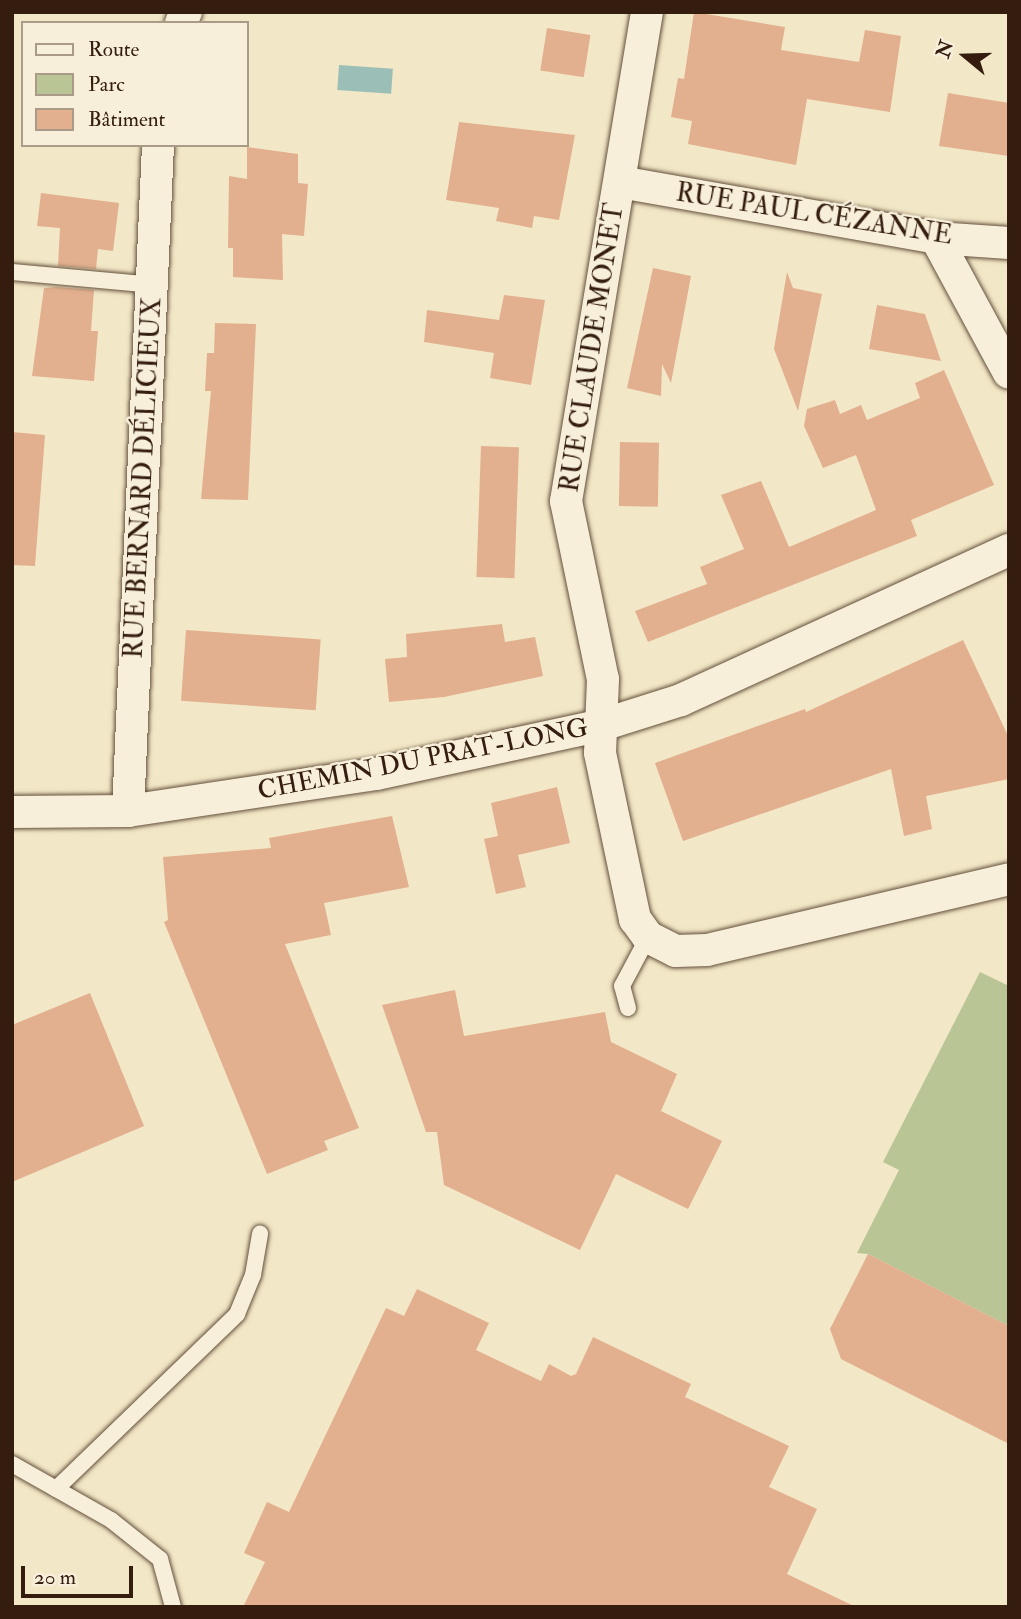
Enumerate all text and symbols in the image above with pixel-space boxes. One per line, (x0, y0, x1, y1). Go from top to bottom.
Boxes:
legend (21, 21, 248, 147)
north arrow (930, 21, 1000, 91)
text: Route (88, 36, 139, 63)
text: N (931, 37, 959, 61)
text: Parc (88, 71, 125, 98)
text: Bâtiment (88, 106, 165, 133)
street label: RUE PAUL CÉZANNE (674, 178, 954, 252)
street label: RUE CLAUDE MONET (555, 201, 631, 495)
street label: RUE BERNARD DÉLICIEUX (119, 297, 169, 659)
street label: CHEMIN DU PRAT-LONG (255, 713, 591, 807)
scale bar (24, 1552, 136, 1596)
text: 20 m (34, 1564, 76, 1591)

